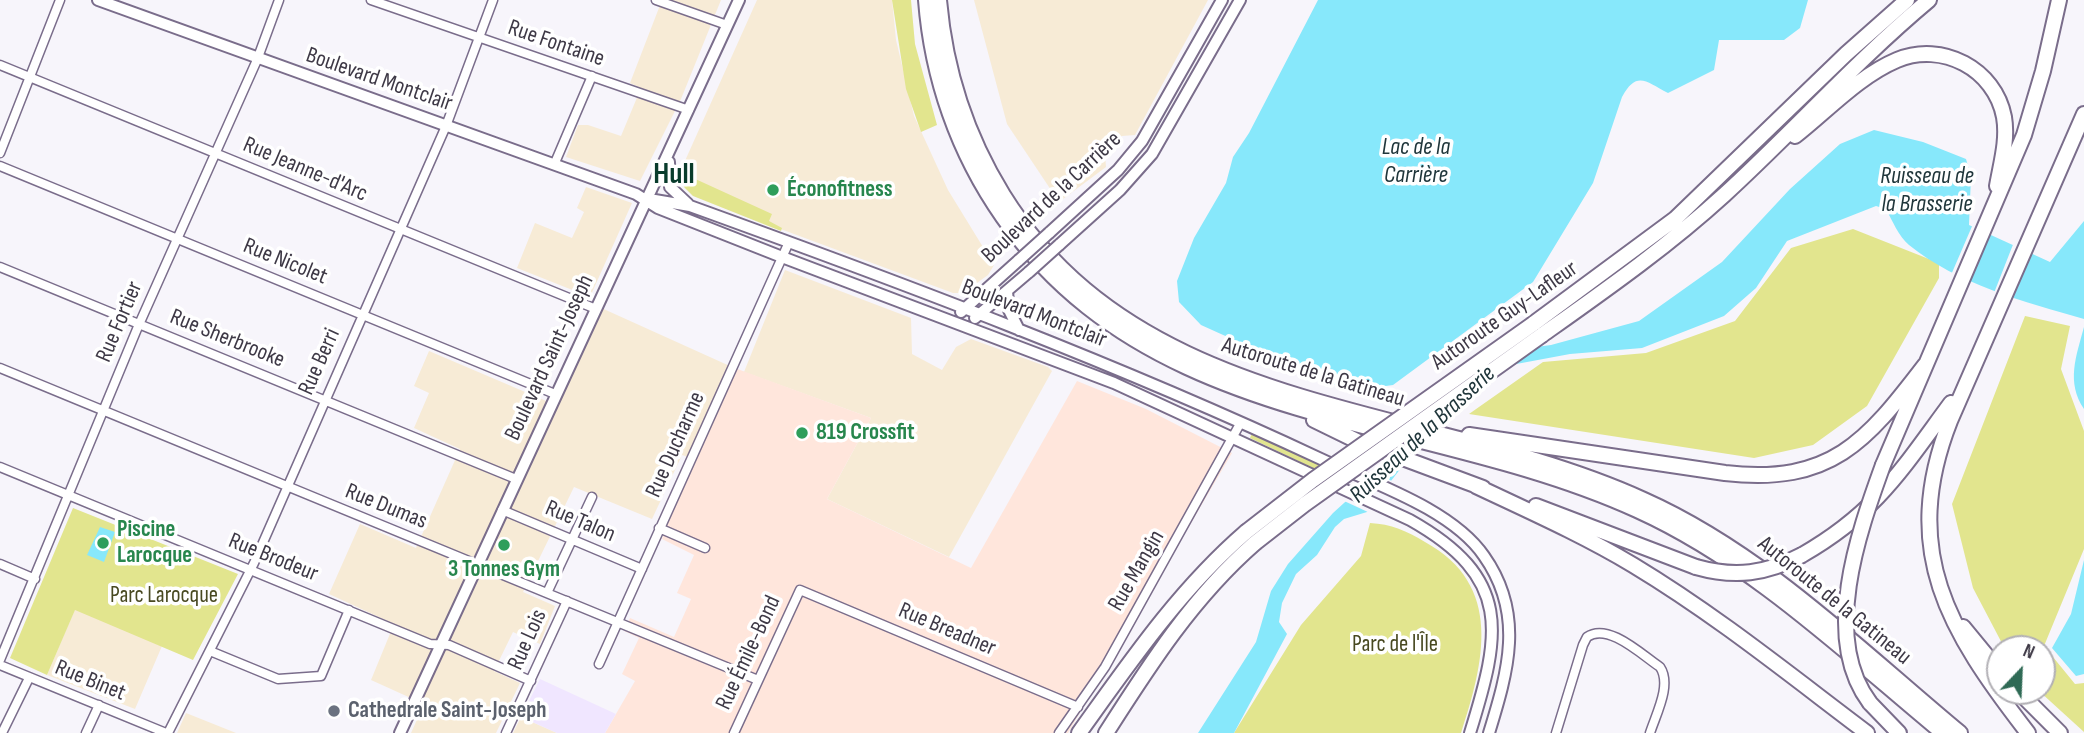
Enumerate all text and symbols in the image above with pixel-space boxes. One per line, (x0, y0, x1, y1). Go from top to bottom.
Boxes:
street label: Rue Fontaine (504, 15, 608, 73)
street label: Boulevard Montclair (302, 42, 456, 118)
street label: Boulevard de la Carrière (976, 126, 1128, 270)
street label: Rue Jeanne-d'Arc (239, 131, 371, 209)
water label: Lac de la Carrière (1382, 134, 1450, 190)
district label: Hull (653, 157, 695, 193)
water label: Ruisseau de la Brasserie (1880, 163, 1974, 219)
place label: Éconofitness (787, 176, 893, 204)
marker: Éconofitness (765, 182, 781, 198)
street label: Rue Nicolet (239, 233, 331, 291)
street label: Autoroute Guy-Lafleur (1427, 255, 1583, 377)
street label: Boulevard Saint-Joseph (500, 271, 600, 445)
street label: Boulevard Montclair (958, 274, 1110, 354)
street label: Rue Fortier (91, 277, 149, 367)
street label: Rue Sherbrooke (166, 304, 288, 374)
street label: Rue Berri (293, 324, 347, 400)
street label: Autoroute de la Gatineau (1218, 332, 1408, 414)
water label: Ruisseau de la Brasserie (1344, 360, 1502, 510)
street label: Rue Ducharme (640, 388, 712, 502)
place label: 819 Crossfit (816, 419, 915, 447)
marker: 819 Crossfit (794, 425, 810, 441)
street label: Rue Dumas (341, 478, 431, 536)
street label: Rue Talon (541, 495, 619, 549)
place label: Piscine Larocque (117, 516, 192, 570)
street label: Rue Mangin (1103, 526, 1171, 616)
street label: Rue Brodeur (224, 528, 322, 588)
street label: Autoroute de la Gatineau (1752, 531, 1916, 671)
marker: Piscine Larocque (95, 535, 111, 551)
marker: 3 Tonnes Gym (496, 537, 512, 553)
place label: 3 Tonnes Gym (448, 556, 560, 584)
park label: Parc Larocque (110, 582, 218, 610)
street label: Rue Émile-Bond (711, 591, 787, 715)
street label: Rue Breadner (894, 597, 1000, 663)
street label: Rue Lois (502, 605, 554, 675)
park label: Parc de l'Île (1352, 631, 1438, 659)
north arrow (1986, 635, 2056, 705)
text: N (2019, 639, 2038, 665)
street label: Rue Binet (51, 654, 129, 708)
place label: Cathedrale Saint-Joseph (348, 697, 547, 725)
marker: Cathedrale Saint-Joseph (326, 703, 342, 719)

